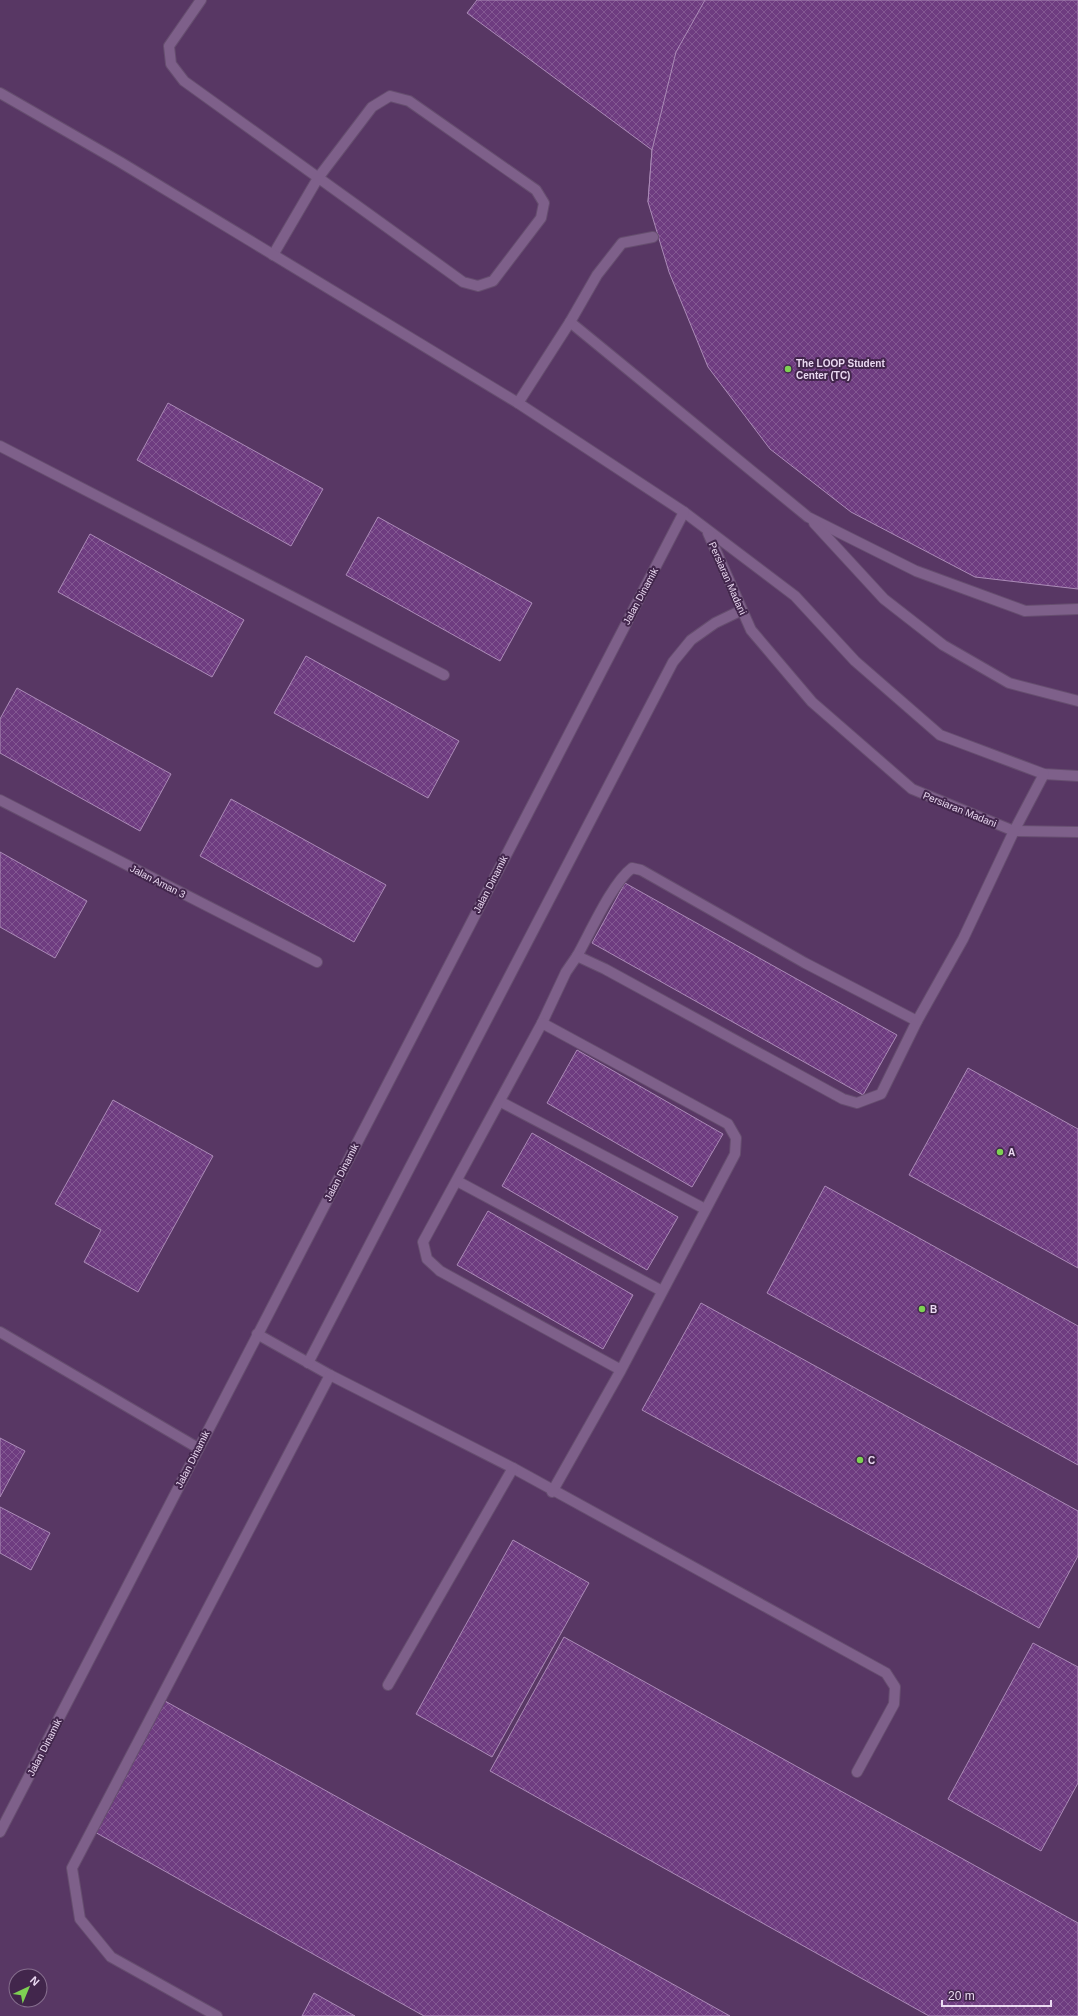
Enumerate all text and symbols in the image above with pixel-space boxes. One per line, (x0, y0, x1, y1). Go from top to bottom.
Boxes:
place label: The LOOP Student Center (TC) (796, 358, 885, 381)
marker: The LOOP Student Center (TC) (783, 364, 793, 374)
street label: Persiaran Madani (707, 540, 749, 616)
street label: Jalan Dinamik (621, 565, 661, 627)
street label: Persiaran Madani (921, 790, 998, 829)
street label: Jalan Dinamik (471, 853, 510, 915)
street label: Jalan Aman 3 (128, 863, 188, 900)
street label: Jalan Dinamik (322, 1141, 361, 1203)
marker: A (995, 1147, 1005, 1157)
place label: A (1008, 1147, 1015, 1158)
marker: B (917, 1304, 927, 1314)
place label: B (930, 1304, 937, 1315)
street label: Jalan Dinamik (173, 1428, 212, 1490)
marker: C (855, 1455, 865, 1465)
place label: C (868, 1455, 875, 1466)
street label: Jalan Dinamik (25, 1716, 64, 1778)
north arrow (8, 1968, 48, 2008)
text: N (28, 1974, 42, 1988)
scale bar (942, 1982, 1051, 2008)
text: 20 m (948, 1989, 975, 2003)

